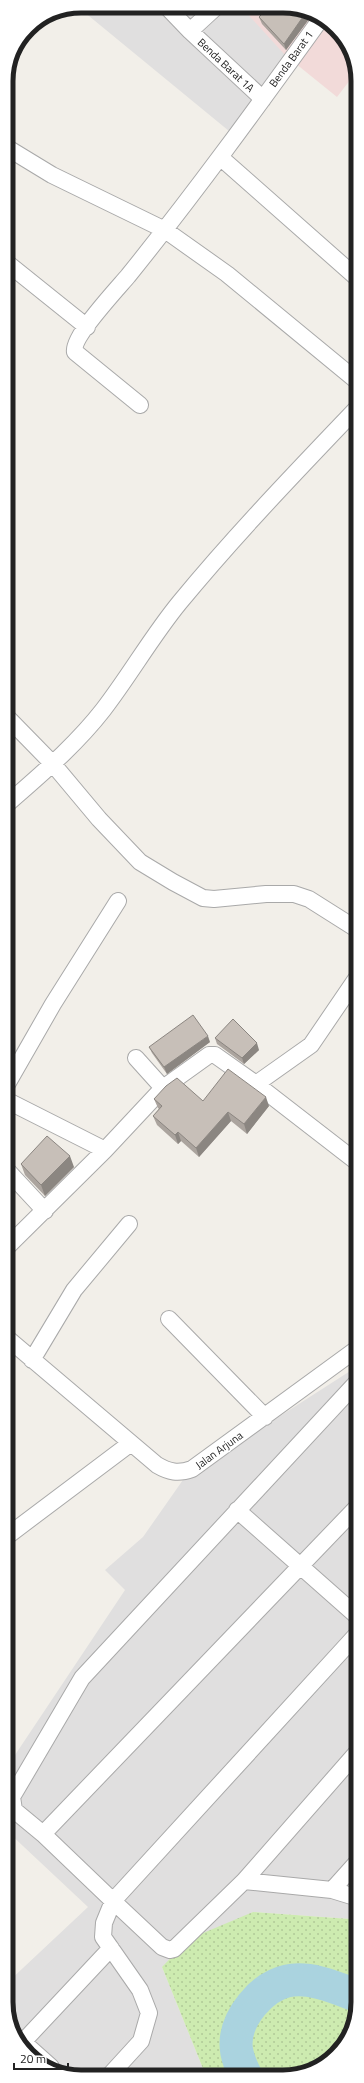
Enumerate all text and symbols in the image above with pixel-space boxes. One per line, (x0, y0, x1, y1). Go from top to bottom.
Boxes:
street label: Benda Barat 1 (265, 28, 317, 90)
street label: Benda Barat 1A (194, 34, 258, 96)
street label: Jalan Arjuna (192, 1427, 246, 1473)
scale bar (14, 2045, 68, 2071)
text: 20 m (20, 2049, 46, 2068)

